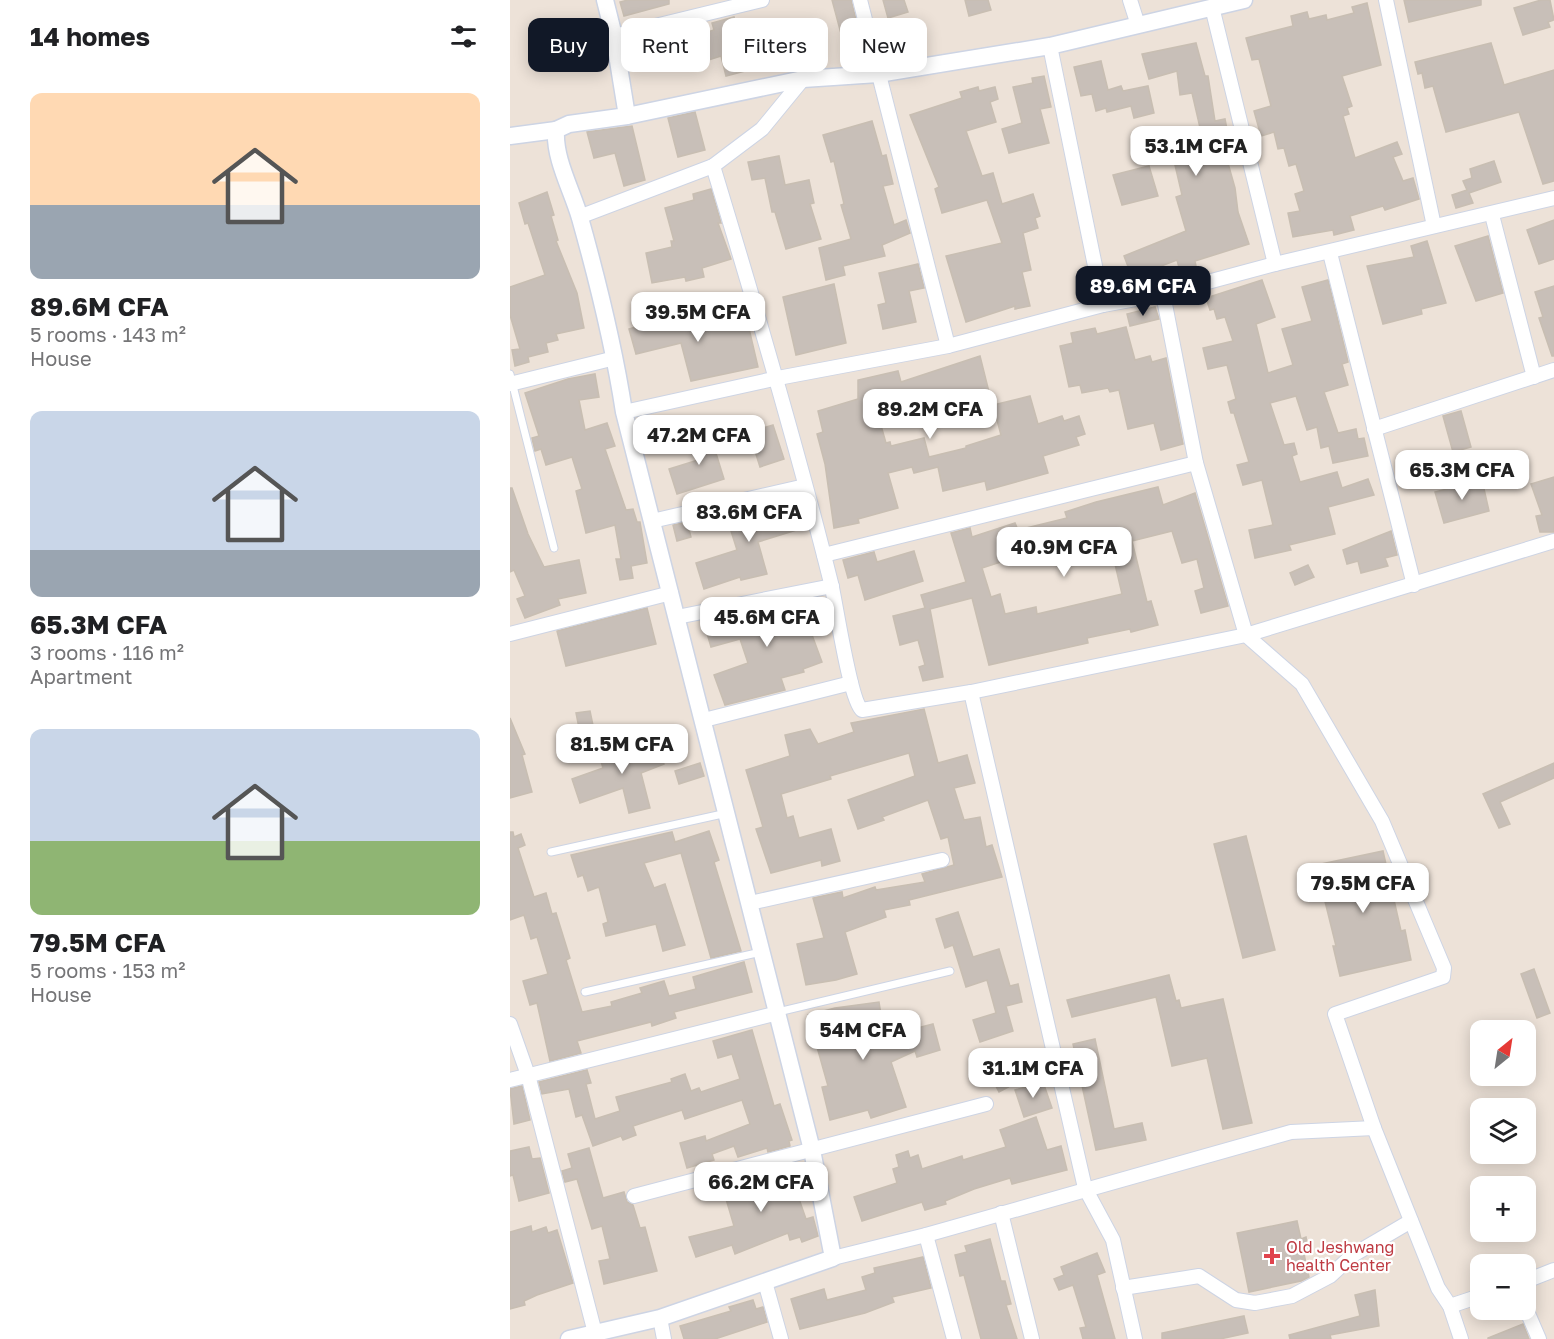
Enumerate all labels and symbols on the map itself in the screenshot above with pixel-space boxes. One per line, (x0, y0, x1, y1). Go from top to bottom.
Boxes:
pin: 53.1M CFA (1127, 126, 1265, 177)
pin: 89.6M CFA (1074, 266, 1212, 317)
pin: 39.5M CFA (629, 292, 767, 343)
pin: 89.2M CFA (861, 389, 999, 440)
pin: 47.2M CFA (630, 415, 768, 466)
pin: 65.3M CFA (1393, 450, 1531, 501)
pin: 83.6M CFA (680, 492, 818, 543)
pin: 40.9M CFA (995, 527, 1133, 578)
pin: 45.6M CFA (698, 597, 836, 648)
pin: 81.5M CFA (553, 724, 691, 775)
pin: 79.5M CFA (1294, 863, 1432, 914)
pin: 54M CFA (808, 1010, 918, 1061)
north arrow (1470, 1020, 1536, 1086)
pin: 31.1M CFA (964, 1048, 1102, 1099)
pin: 66.2M CFA (692, 1162, 830, 1213)
place label: Old Jeshwang health Center (1286, 1237, 1394, 1275)
marker: Old Jeshwang health Center (1263, 1247, 1281, 1265)

